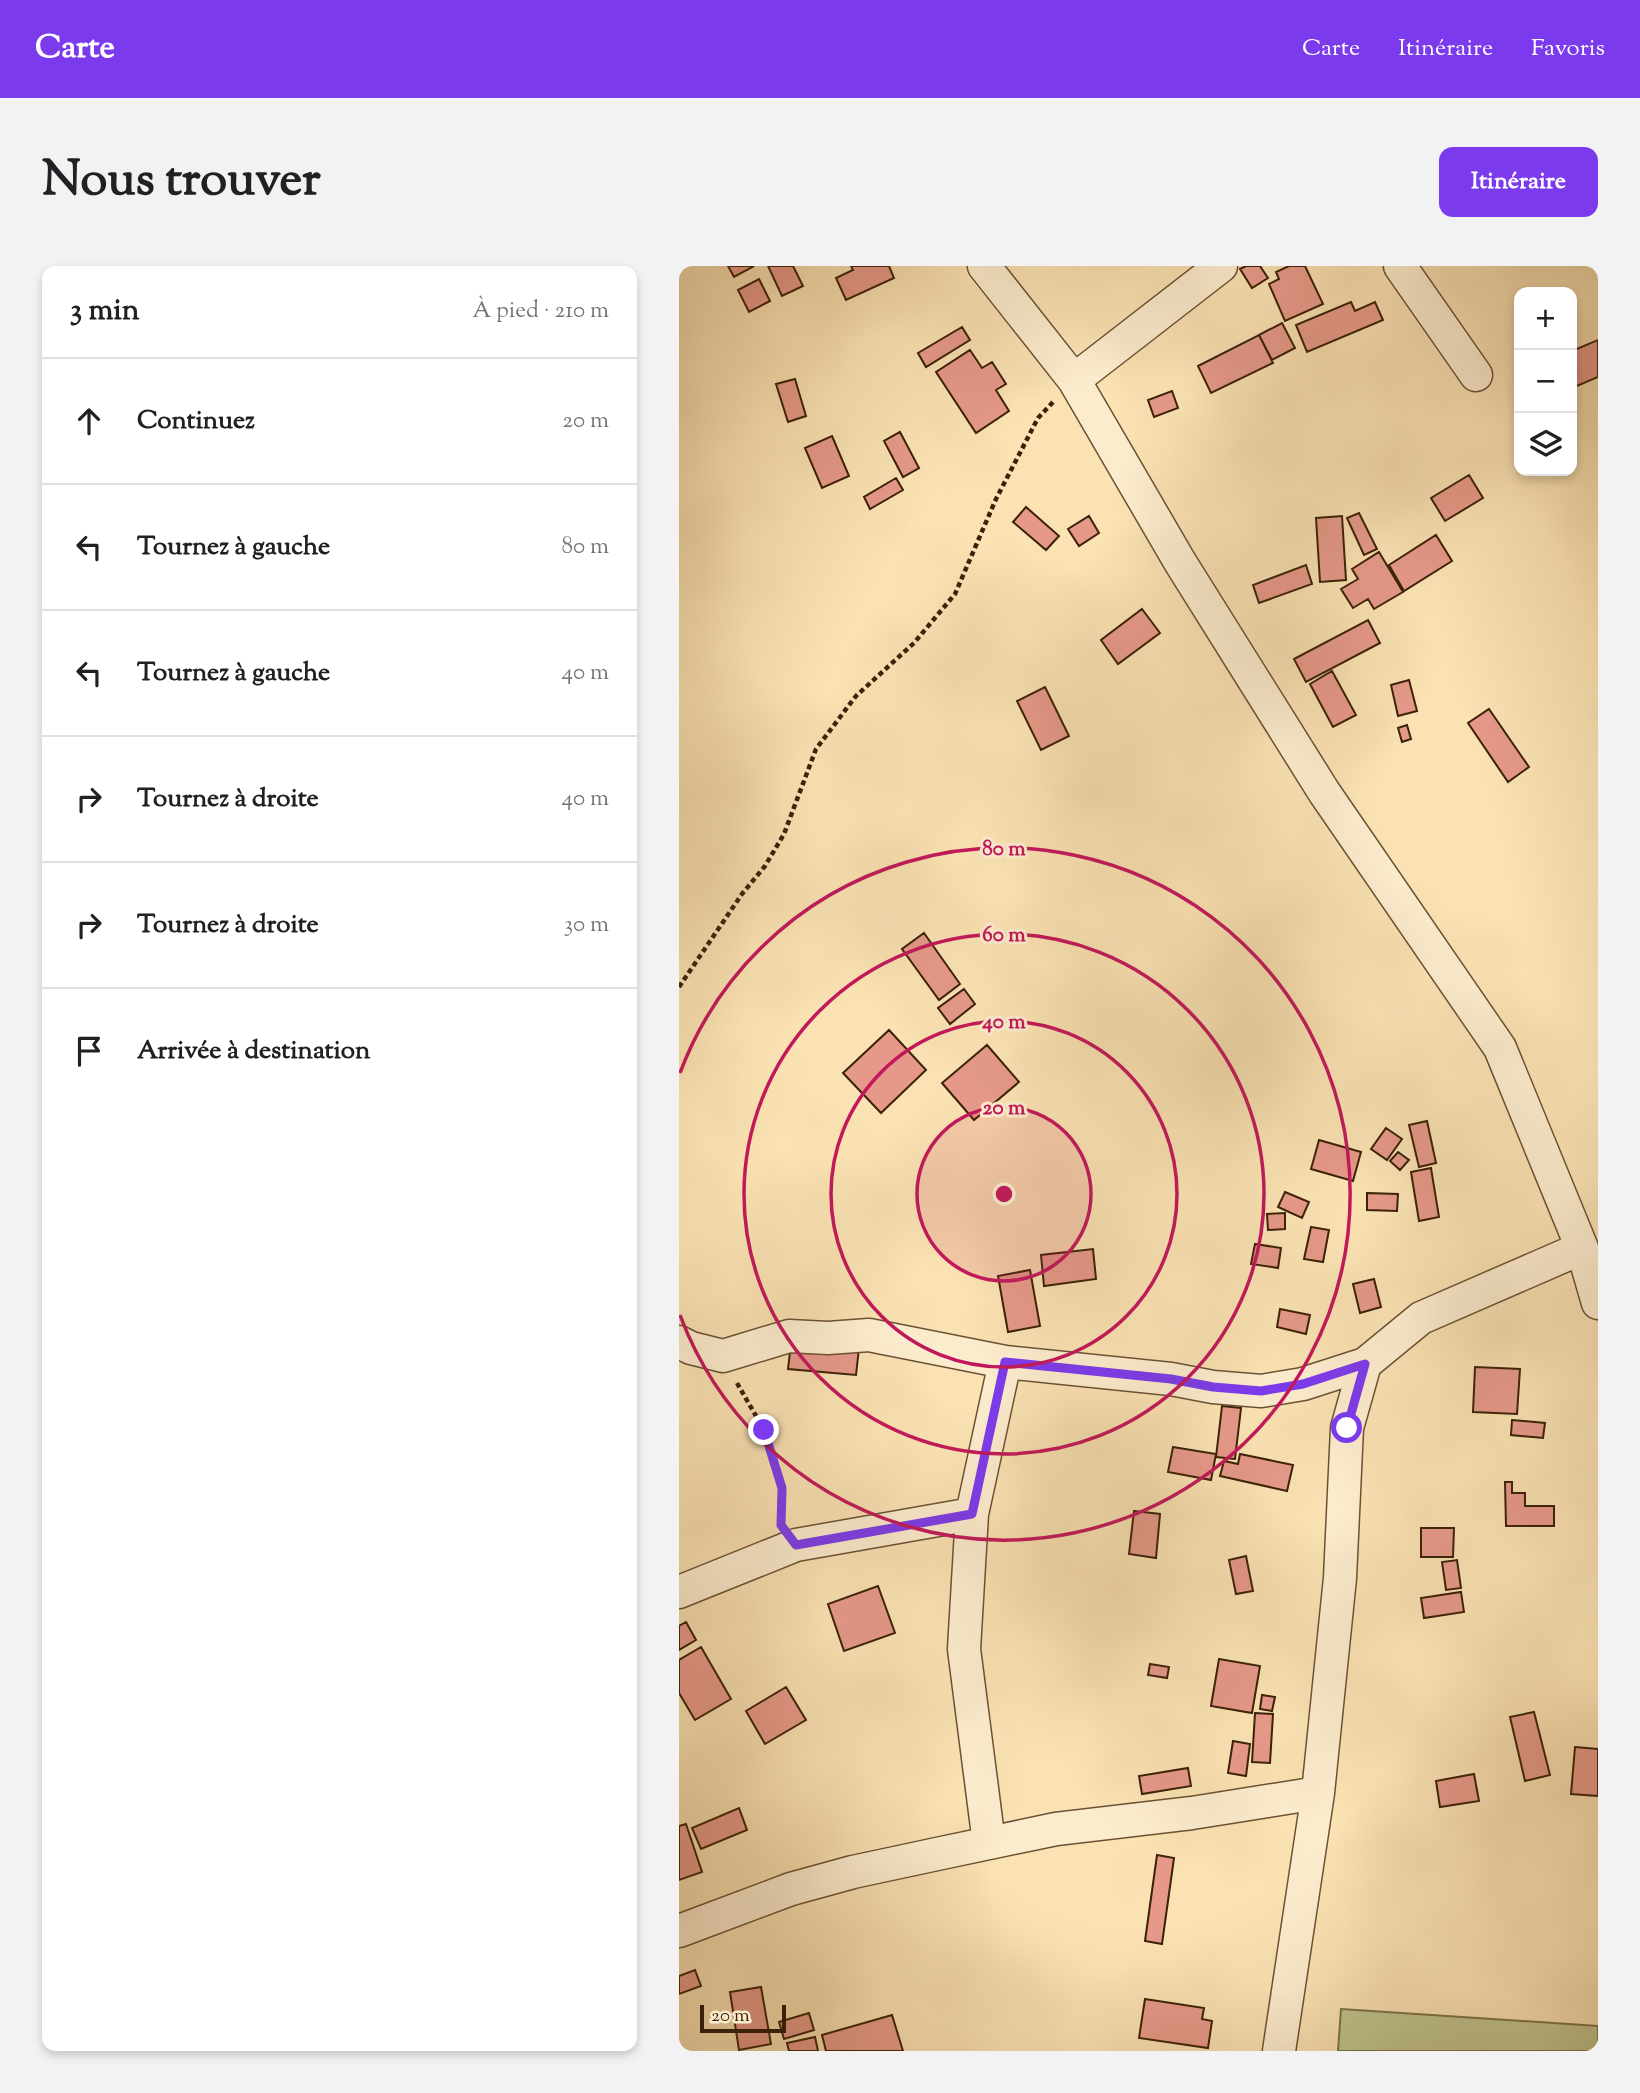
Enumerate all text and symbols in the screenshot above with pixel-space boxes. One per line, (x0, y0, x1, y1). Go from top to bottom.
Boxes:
text: Carte (35, 25, 115, 73)
text: Carte (1302, 32, 1360, 66)
text: Itinéraire (1398, 32, 1493, 66)
text: Favoris (1531, 32, 1605, 66)
text: Nous trouver (42, 147, 321, 217)
button: Itinéraire (1439, 147, 1598, 217)
map controls (1514, 287, 1577, 476)
button: + (1514, 287, 1577, 350)
text: 3 min (70, 290, 140, 333)
text: À pied · 210 m (472, 295, 609, 328)
button: − (1514, 350, 1577, 413)
icon: ahead (70, 402, 108, 440)
text: Continuez (137, 403, 255, 440)
text: 20 m (562, 405, 609, 438)
button: layers (1514, 413, 1577, 476)
icon: left (70, 528, 108, 566)
text: Tournez à gauche (137, 529, 330, 566)
text: 80 m (561, 531, 609, 564)
icon: left (70, 654, 108, 692)
text: Tournez à gauche (137, 655, 330, 692)
text: 40 m (562, 657, 609, 690)
icon: right (70, 780, 108, 818)
text: Tournez à droite (137, 781, 319, 818)
text: 40 m (562, 783, 609, 816)
text: 80 m (982, 835, 1026, 865)
icon: right (70, 906, 108, 944)
text: Tournez à droite (137, 907, 319, 944)
text: 30 m (564, 909, 609, 942)
text: 60 m (982, 921, 1026, 951)
text: 40 m (981, 1008, 1026, 1038)
icon: arrive (70, 1032, 108, 1070)
text: Arrivée à destination (137, 1033, 370, 1070)
text: 20 m (983, 1094, 1026, 1124)
centre of rings (992, 1182, 1016, 1206)
route start (1331, 1412, 1362, 1443)
route end (748, 1414, 779, 1445)
scale bar (700, 2002, 786, 2034)
text: 20 m (711, 2003, 750, 2030)

